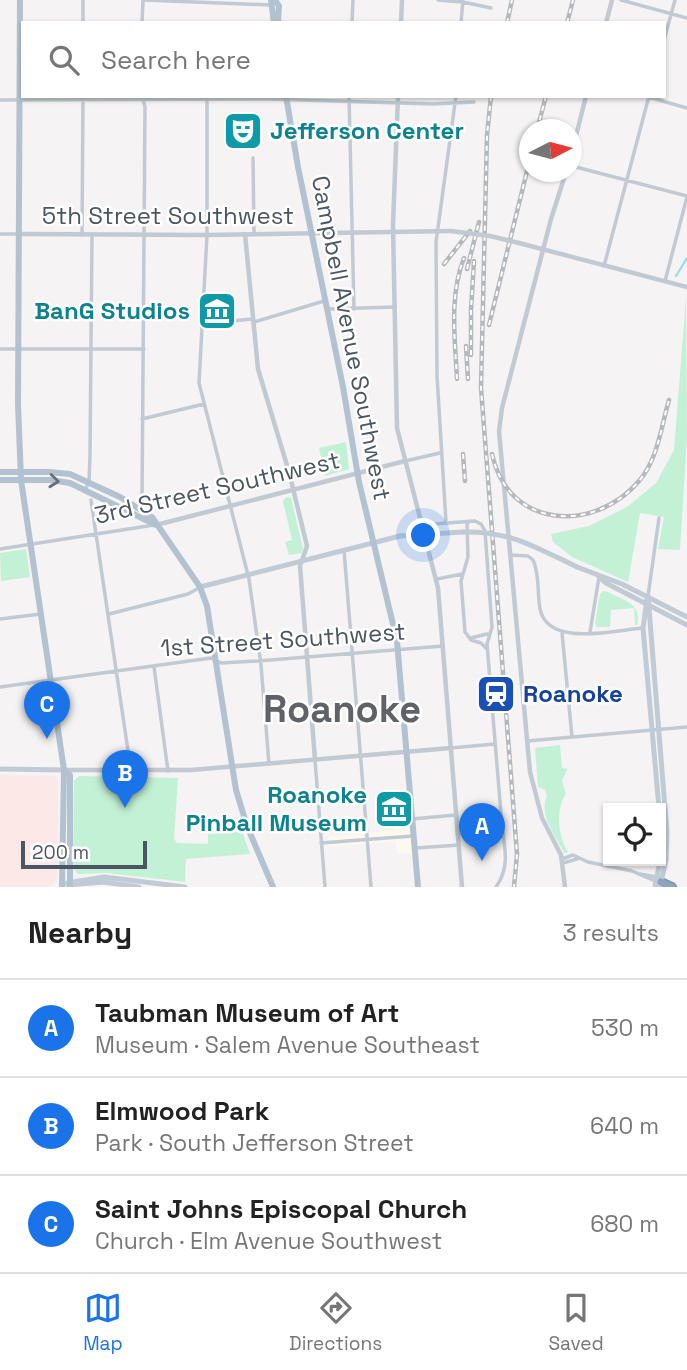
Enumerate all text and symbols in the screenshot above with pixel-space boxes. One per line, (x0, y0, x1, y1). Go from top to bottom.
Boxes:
search box (21, 21, 666, 98)
icon: search (45, 41, 83, 79)
text: Search here (101, 43, 251, 77)
theatre icon: Jefferson Center (222, 110, 264, 152)
place label: Jefferson Center (270, 115, 464, 146)
north arrow (519, 119, 582, 182)
street label: Campbell Avenue Southwest (305, 173, 398, 503)
street label: 5th Street Southwest (42, 200, 294, 231)
museum icon: BanG Studios (196, 290, 238, 332)
place label: BanG Studios (34, 295, 190, 326)
street label: 3rd Street Southwest (91, 444, 343, 531)
one-way arrow (48, 474, 60, 489)
your location (406, 518, 440, 552)
street label: 1st Street Southwest (159, 615, 407, 664)
station icon: Roanoke (475, 673, 517, 715)
place label: Roanoke (523, 678, 623, 709)
pin: C (24, 681, 70, 739)
district label: Roanoke (263, 685, 421, 733)
pin: B (102, 750, 148, 808)
place label: Roanoke Pinball Museum (186, 779, 367, 838)
museum icon: Roanoke Pinball Museum (373, 788, 415, 830)
pin: A (459, 803, 505, 861)
map controls (603, 803, 666, 866)
button: locate (603, 803, 666, 866)
scale bar (21, 838, 147, 870)
text: 200 m (32, 840, 89, 865)
text: Nearby (28, 913, 132, 952)
text: 3 results (563, 918, 659, 948)
text: Taubman Museum of Art (95, 996, 399, 1030)
text: A (44, 1013, 58, 1043)
text: 530 m (591, 1013, 659, 1043)
text: Museum · Salem Avenue Southeast (95, 1030, 480, 1060)
text: Elmwood Park (95, 1094, 269, 1128)
text: B (43, 1111, 59, 1141)
text: 640 m (590, 1111, 659, 1141)
text: Park · South Jefferson Street (95, 1128, 414, 1158)
text: Saint Johns Episcopal Church (95, 1192, 467, 1226)
text: C (44, 1209, 58, 1239)
text: 680 m (590, 1209, 659, 1239)
text: Church · Elm Avenue Southwest (95, 1226, 442, 1256)
tab: Map (83, 1289, 123, 1356)
tab: Directions (289, 1289, 382, 1356)
tab: Saved (548, 1289, 604, 1356)

